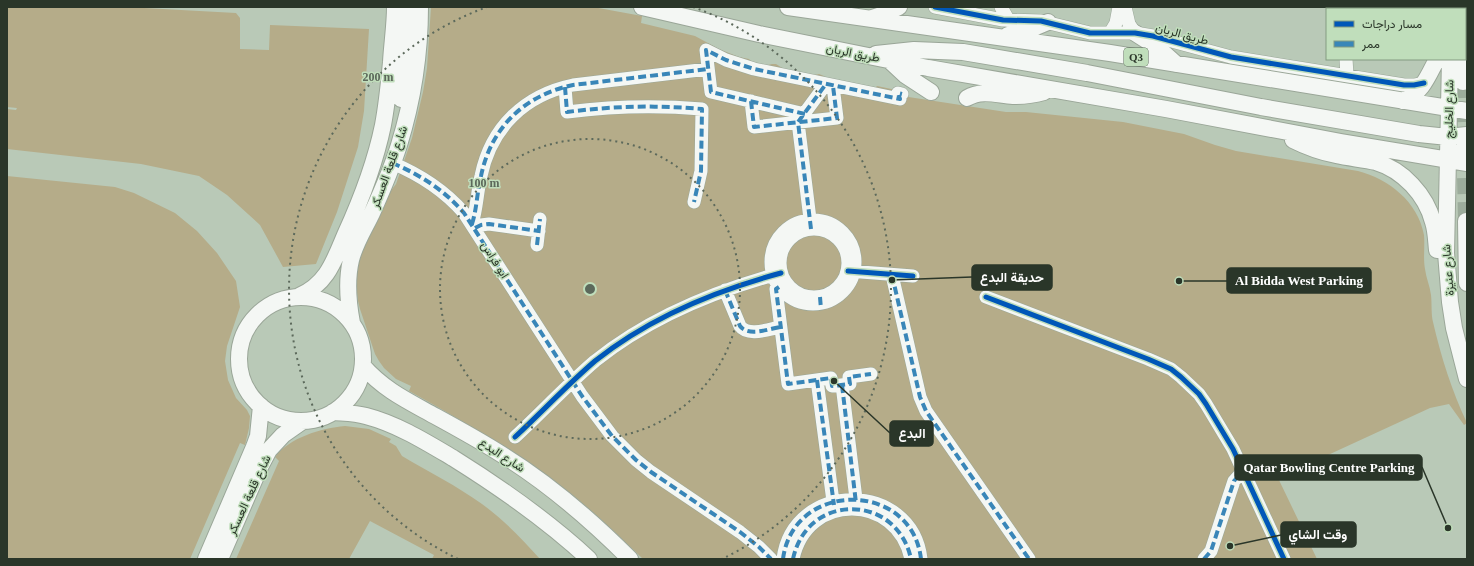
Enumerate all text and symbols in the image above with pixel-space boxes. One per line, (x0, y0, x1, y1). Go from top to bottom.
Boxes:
legend (1326, 8, 1466, 60)
text: مسار دراجات (1362, 17, 1422, 32)
street label: طريق الريان (1154, 20, 1210, 49)
text: ممر (1361, 37, 1380, 52)
street label: طريق الريان (825, 41, 881, 66)
road number: Q3 (1124, 48, 1148, 66)
text: 200 m (363, 70, 394, 84)
street label: شارع الخليج (1441, 80, 1459, 138)
street label: شارع قلعة العسكر (367, 124, 412, 212)
text: 100 m (469, 176, 500, 190)
street label: ابو فراس (477, 239, 512, 282)
street label: شارع عنيزة (1439, 244, 1459, 296)
callout: حديقة البدع (972, 265, 1052, 290)
callout: Al Bidda West Parking (1227, 268, 1371, 293)
text: حديقة البدع (980, 270, 1044, 286)
text: Al Bidda West Parking (1235, 273, 1363, 288)
centre of rings (583, 282, 597, 296)
callout: البدع (890, 421, 933, 446)
text: البدع (898, 426, 926, 442)
street label: شارع البدع (476, 435, 527, 477)
street label: شارع قلعة العسكر (224, 453, 275, 539)
callout: Qatar Bowling Centre Parking (1235, 455, 1422, 480)
text: Qatar Bowling Centre Parking (1243, 460, 1415, 475)
callout: وقت الشاي (1281, 522, 1356, 547)
text: وقت الشاي (1289, 527, 1347, 545)

